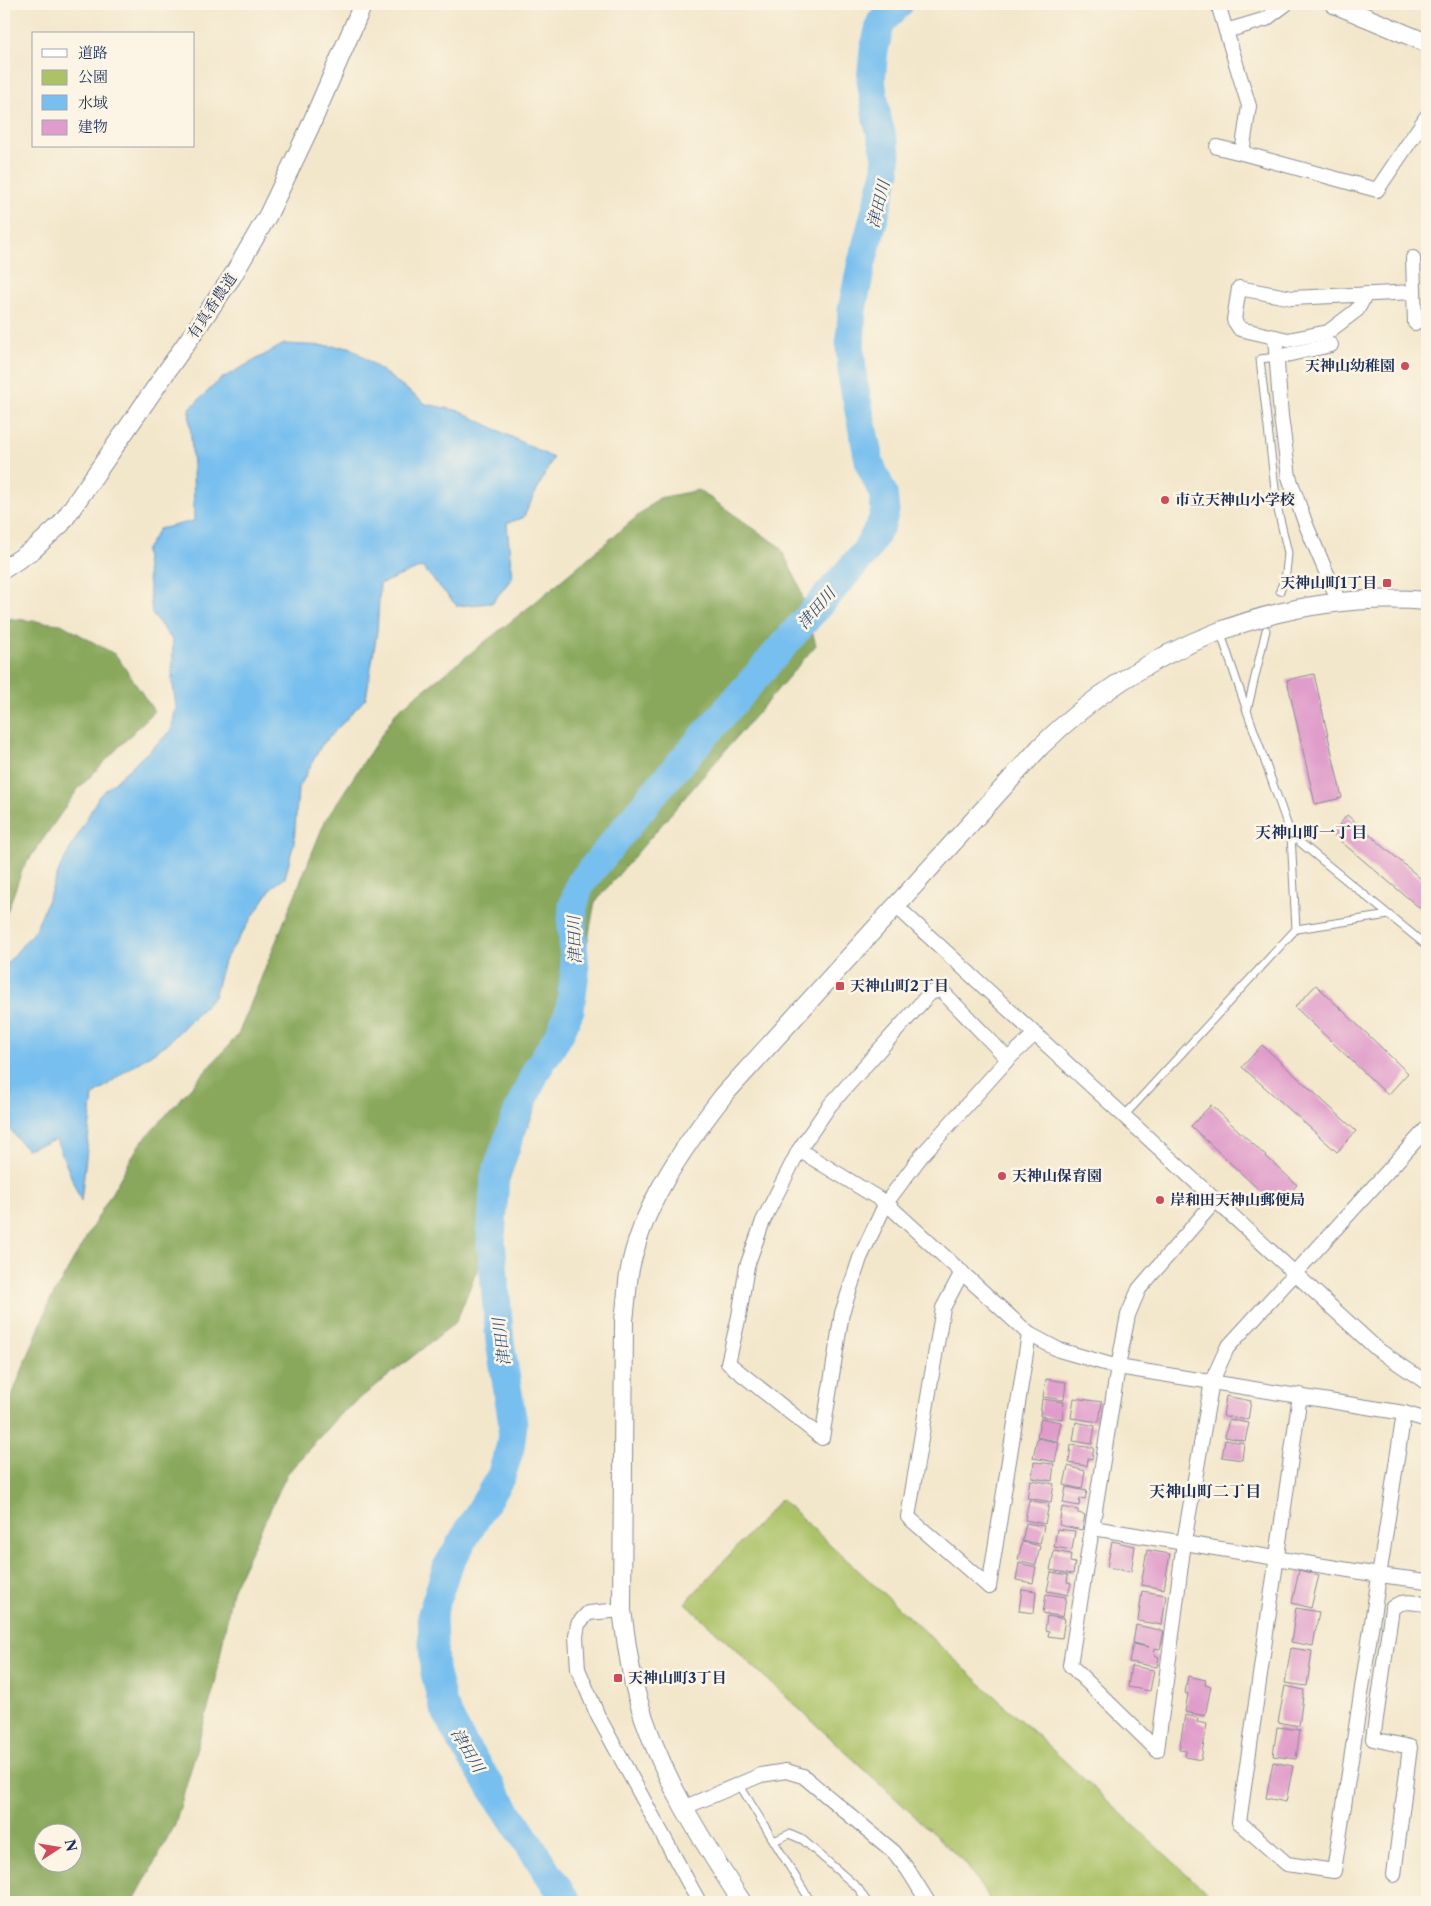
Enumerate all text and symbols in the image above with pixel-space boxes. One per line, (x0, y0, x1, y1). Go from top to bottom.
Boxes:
legend (32, 32, 195, 148)
text: 道路 (78, 43, 108, 62)
text: 公園 (78, 67, 108, 86)
text: 水域 (78, 93, 108, 112)
text: 建物 (78, 117, 108, 136)
water label: 津田川 (862, 176, 894, 230)
street label: 有真香農道 (183, 269, 240, 342)
place label: 天神山幼稚園 (1305, 356, 1395, 375)
marker: 天神山幼稚園 (1399, 360, 1411, 372)
place label: 市立天神山小学校 (1175, 490, 1295, 509)
marker: 市立天神山小学校 (1159, 494, 1171, 506)
place label: 天神山町1丁目 (1280, 573, 1377, 592)
marker: 天神山町1丁目 (1381, 577, 1393, 589)
water label: 津田川 (793, 582, 841, 633)
district label: 天神山町一丁目 (1255, 822, 1367, 842)
water label: 津田川 (563, 914, 585, 964)
place label: 天神山町2丁目 (850, 976, 949, 995)
marker: 天神山町2丁目 (834, 980, 846, 992)
place label: 天神山保育園 (1012, 1166, 1102, 1185)
marker: 天神山保育園 (996, 1170, 1008, 1182)
place label: 岸和田天神山郵便局 (1170, 1190, 1305, 1209)
marker: 岸和田天神山郵便局 (1154, 1194, 1166, 1206)
water label: 津田川 (488, 1315, 514, 1367)
district label: 天神山町二丁目 (1149, 1481, 1261, 1501)
place label: 天神山町3丁目 (628, 1668, 726, 1687)
marker: 天神山町3丁目 (612, 1672, 624, 1684)
water label: 津田川 (447, 1724, 490, 1777)
north arrow (32, 1824, 82, 1874)
text: N (61, 1837, 81, 1853)

